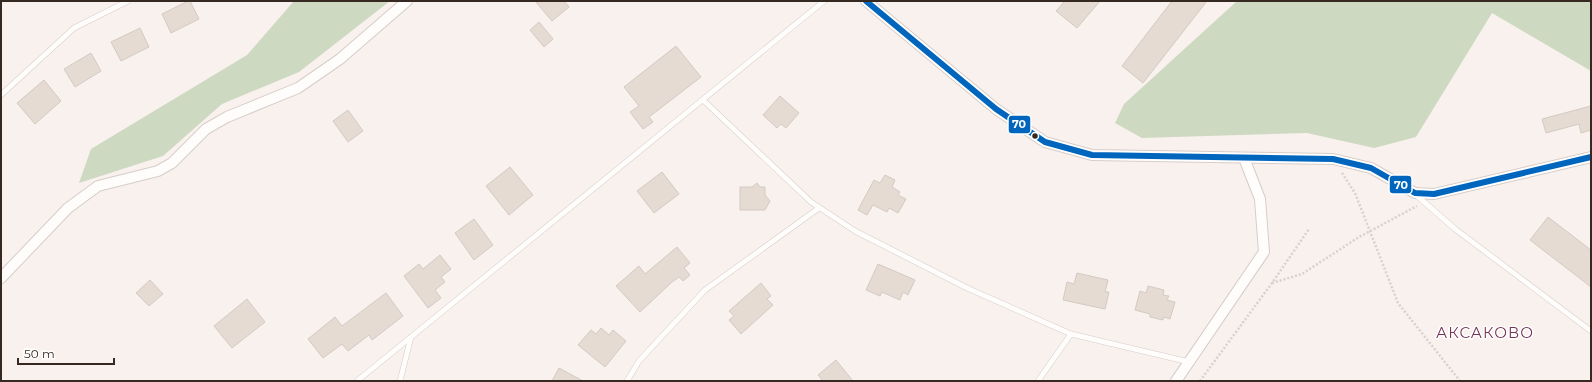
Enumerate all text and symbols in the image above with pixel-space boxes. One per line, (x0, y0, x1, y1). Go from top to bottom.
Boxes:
line badge: 70 (1008, 115, 1031, 134)
text: 70 (1012, 117, 1027, 131)
unlabelled marker (1030, 131, 1040, 141)
line badge: 70 (1389, 175, 1412, 194)
text: 70 (1394, 178, 1409, 192)
district label: АКСАКОВО (1436, 323, 1534, 342)
scale bar (18, 340, 114, 366)
text: 50 m (24, 346, 55, 361)

